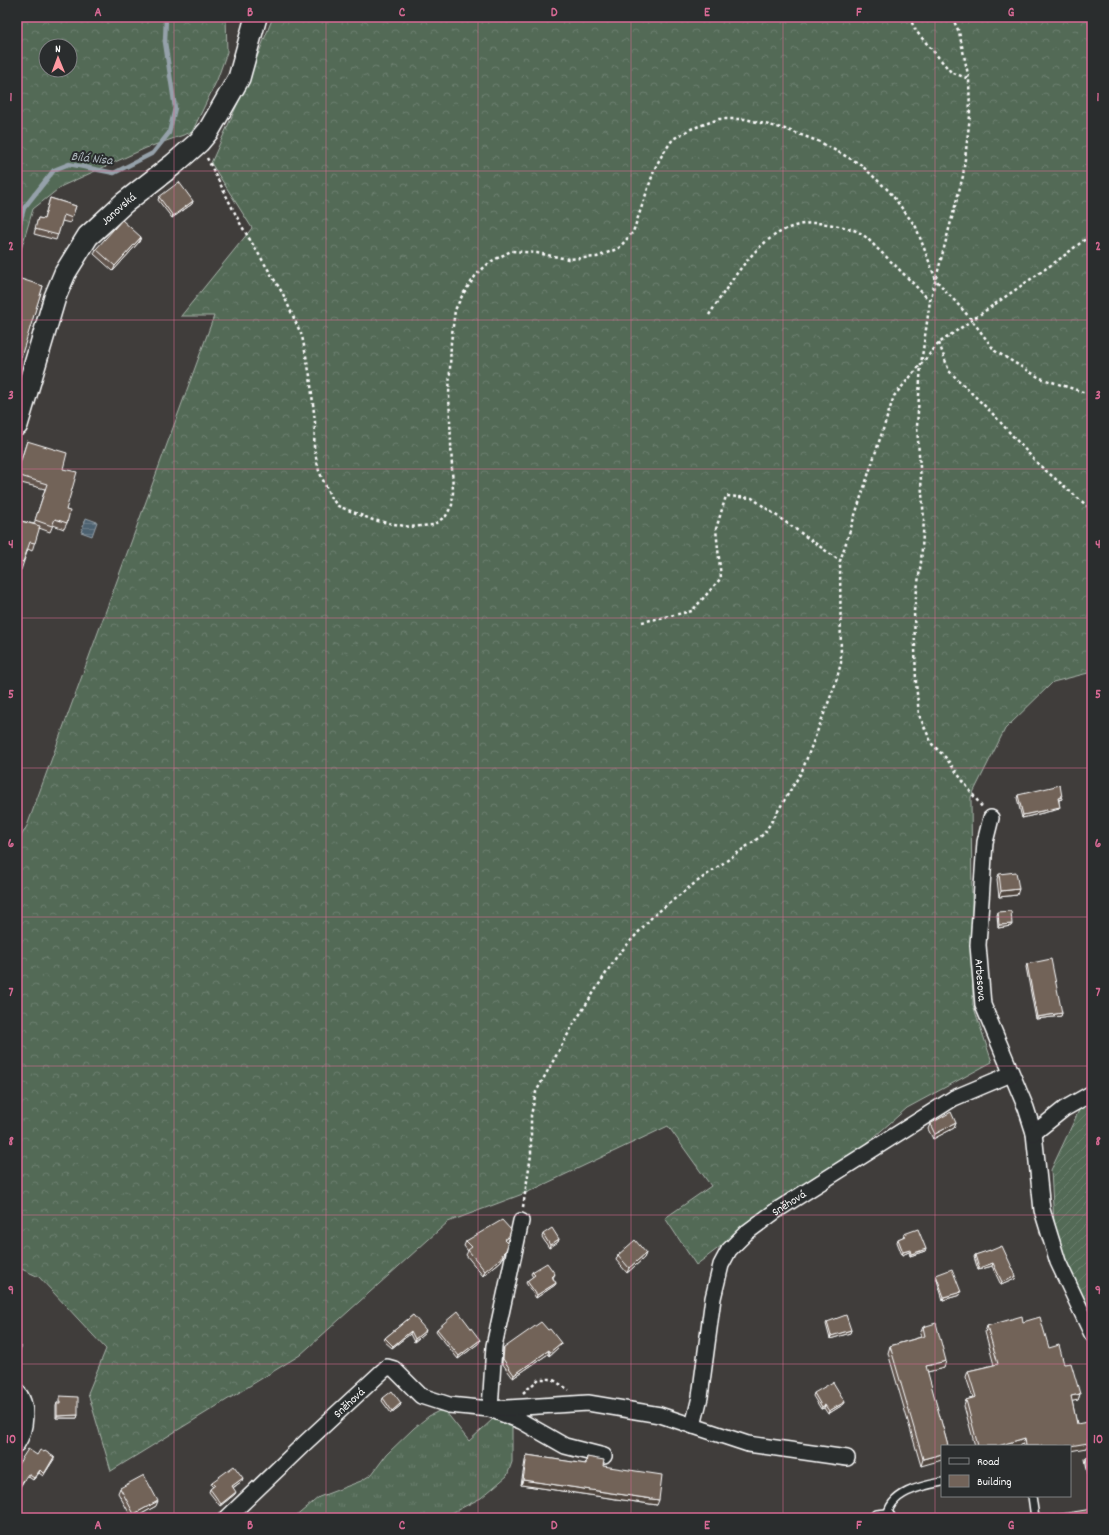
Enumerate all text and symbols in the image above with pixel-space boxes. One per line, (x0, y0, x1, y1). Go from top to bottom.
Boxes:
text: A (94, 4, 102, 23)
text: B (247, 4, 253, 23)
text: C (399, 4, 406, 23)
text: D (551, 4, 558, 23)
text: E (704, 4, 711, 23)
text: F (856, 4, 862, 23)
text: G (1008, 4, 1015, 23)
north arrow (38, 38, 78, 78)
text: N (55, 42, 61, 58)
text: 1 (10, 89, 13, 108)
text: 1 (1097, 89, 1100, 108)
water label: Bílá Nisa (70, 148, 114, 171)
street label: Janovská (98, 189, 140, 230)
text: 2 (8, 238, 14, 257)
text: 2 (1095, 238, 1101, 257)
text: 3 (8, 387, 14, 406)
text: 3 (1095, 387, 1101, 406)
text: 4 (8, 536, 14, 555)
text: 4 (1095, 536, 1101, 555)
text: 5 (8, 686, 14, 705)
text: 5 (1095, 686, 1101, 705)
text: 6 (8, 835, 15, 854)
text: 6 (1095, 835, 1102, 854)
street label: Arbesova (969, 958, 990, 1002)
text: 7 (9, 984, 14, 1003)
text: 7 (1096, 984, 1101, 1003)
text: 8 (8, 1133, 14, 1152)
text: 8 (1095, 1133, 1101, 1152)
street label: Sněhová (769, 1187, 810, 1221)
text: 9 (8, 1282, 14, 1301)
text: 9 (1095, 1282, 1101, 1301)
street label: Sněhová (330, 1384, 370, 1423)
text: 10 (6, 1431, 16, 1450)
text: 10 (1093, 1431, 1103, 1450)
legend (941, 1445, 1071, 1497)
text: Road (977, 1454, 999, 1471)
text: Building (977, 1474, 1012, 1491)
text: A (94, 1517, 102, 1535)
text: B (247, 1517, 253, 1535)
text: C (399, 1517, 406, 1535)
text: D (551, 1517, 558, 1535)
text: E (704, 1517, 711, 1535)
text: F (856, 1517, 862, 1535)
text: G (1008, 1517, 1015, 1535)

